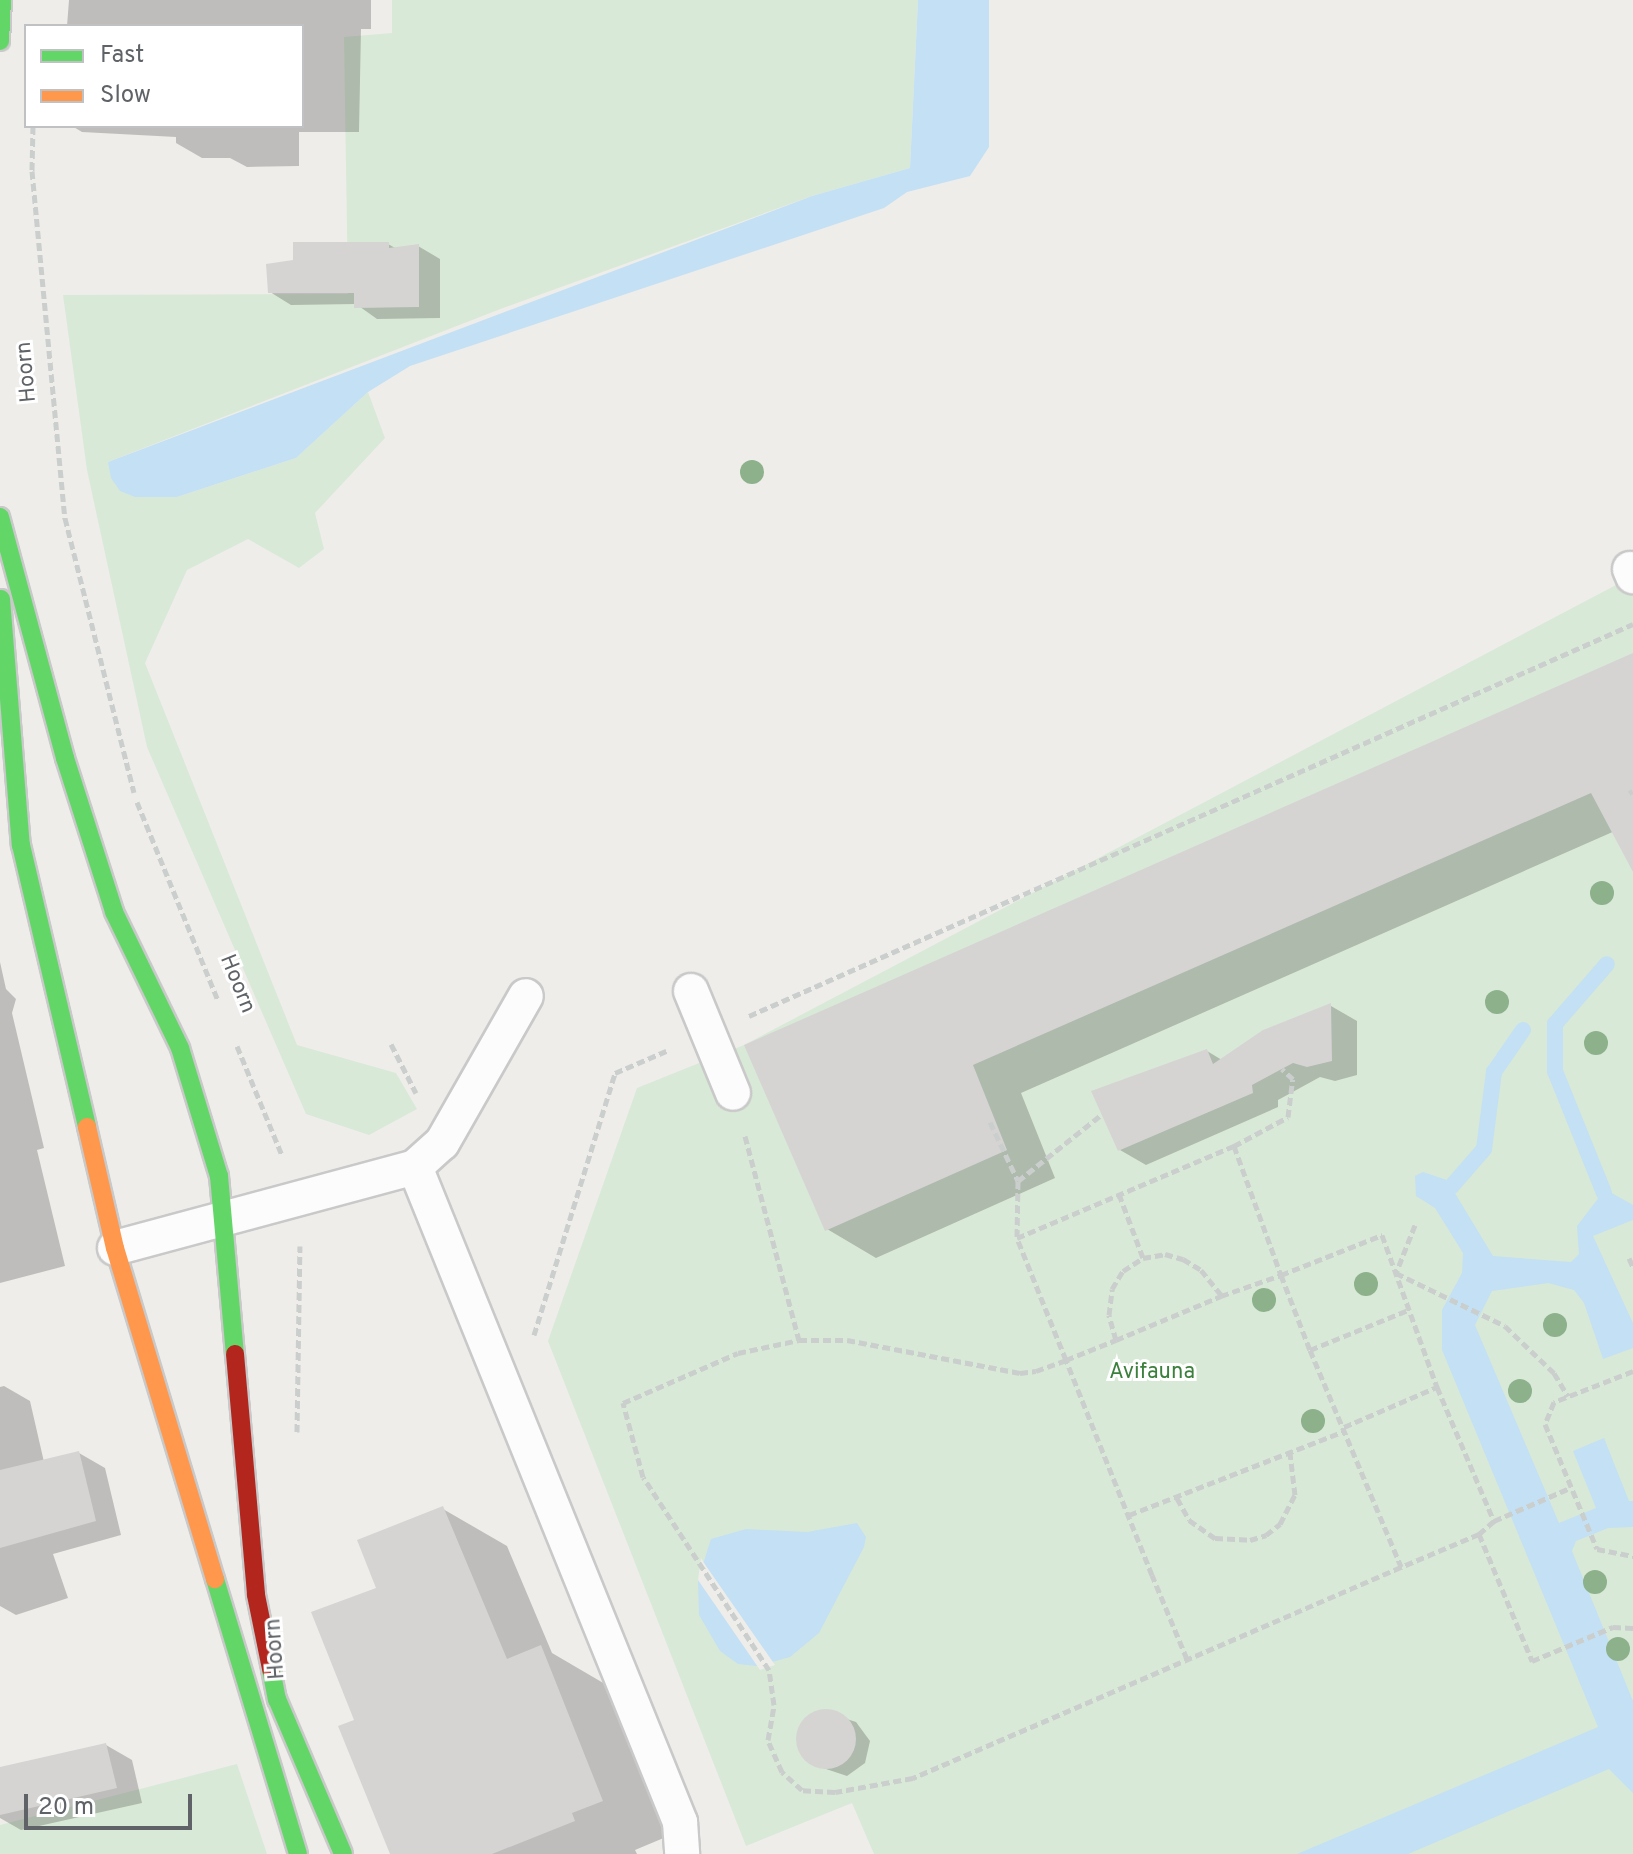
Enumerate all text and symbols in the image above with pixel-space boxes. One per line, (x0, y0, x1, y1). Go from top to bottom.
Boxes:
legend (24, 24, 304, 128)
text: Fast (100, 41, 144, 71)
text: Slow (100, 81, 151, 111)
street label: Hoorn (11, 340, 43, 404)
street label: Hoorn (213, 951, 261, 1017)
park label: Avifauna (1109, 1360, 1195, 1386)
street label: Hoorn (261, 1618, 291, 1680)
scale bar (28, 1778, 196, 1828)
text: 20 m (38, 1793, 94, 1823)

